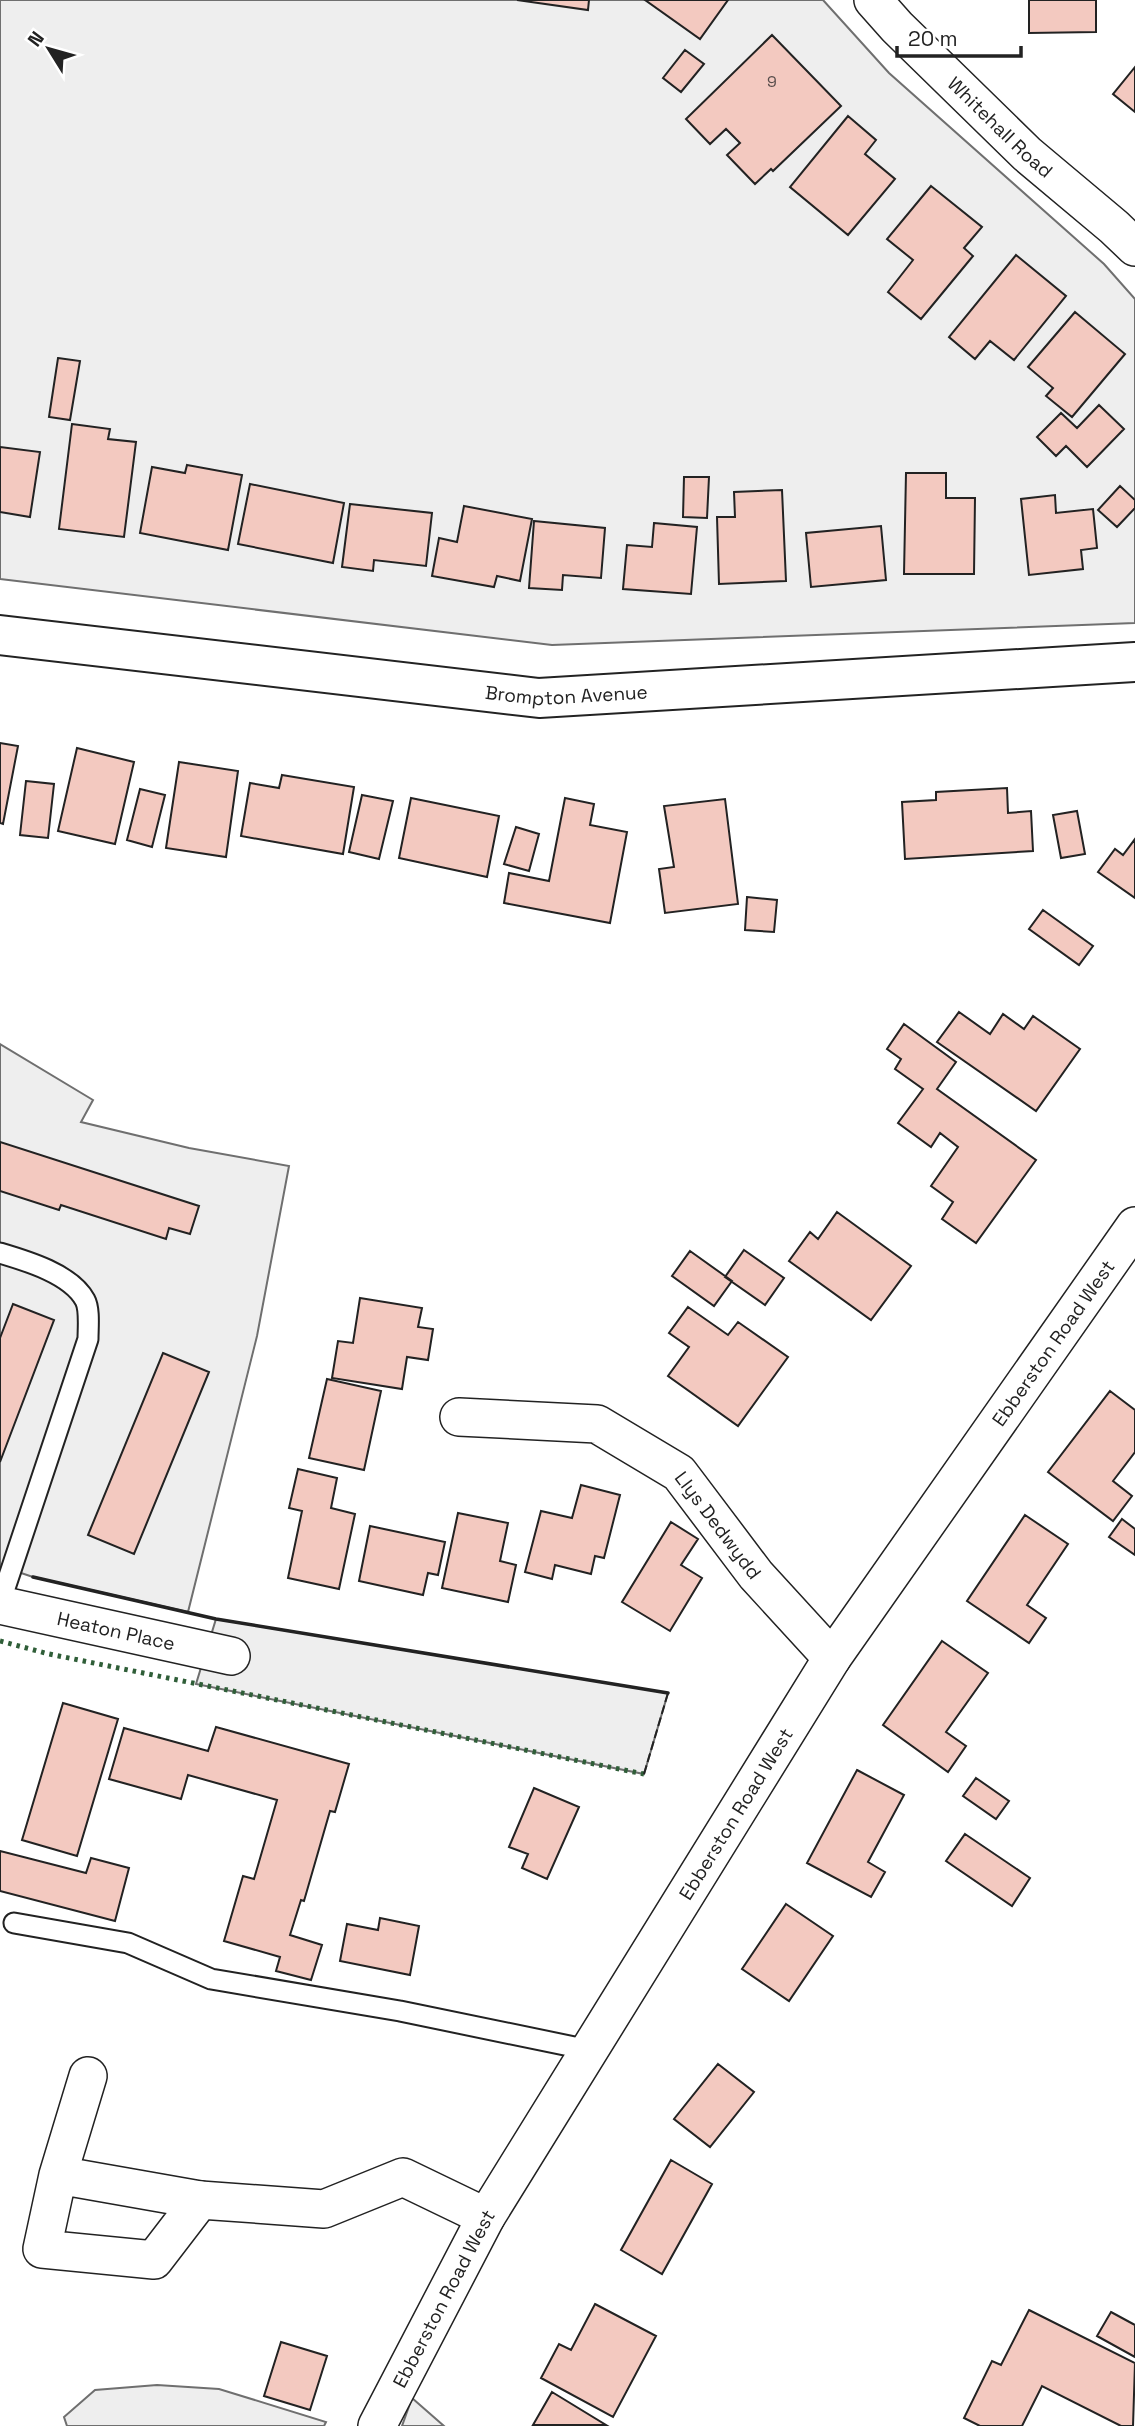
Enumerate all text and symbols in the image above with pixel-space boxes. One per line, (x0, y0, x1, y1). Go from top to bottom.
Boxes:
north arrow (14, 14, 84, 84)
scale bar (897, 14, 1021, 58)
text: 20 m (908, 25, 958, 52)
text: N (22, 26, 50, 52)
house number: 9 (767, 71, 777, 92)
street label: Whitehall Road (942, 71, 1058, 183)
street label: Brompton Avenue (484, 679, 648, 712)
street label: Ebberston Road West (986, 1255, 1120, 1431)
street label: Llys Dedwydd (669, 1466, 767, 1584)
street label: Heaton Place (55, 1606, 177, 1656)
street label: Ebberston Road West (673, 1723, 799, 1905)
street label: Ebberston Road West (387, 2205, 501, 2392)

